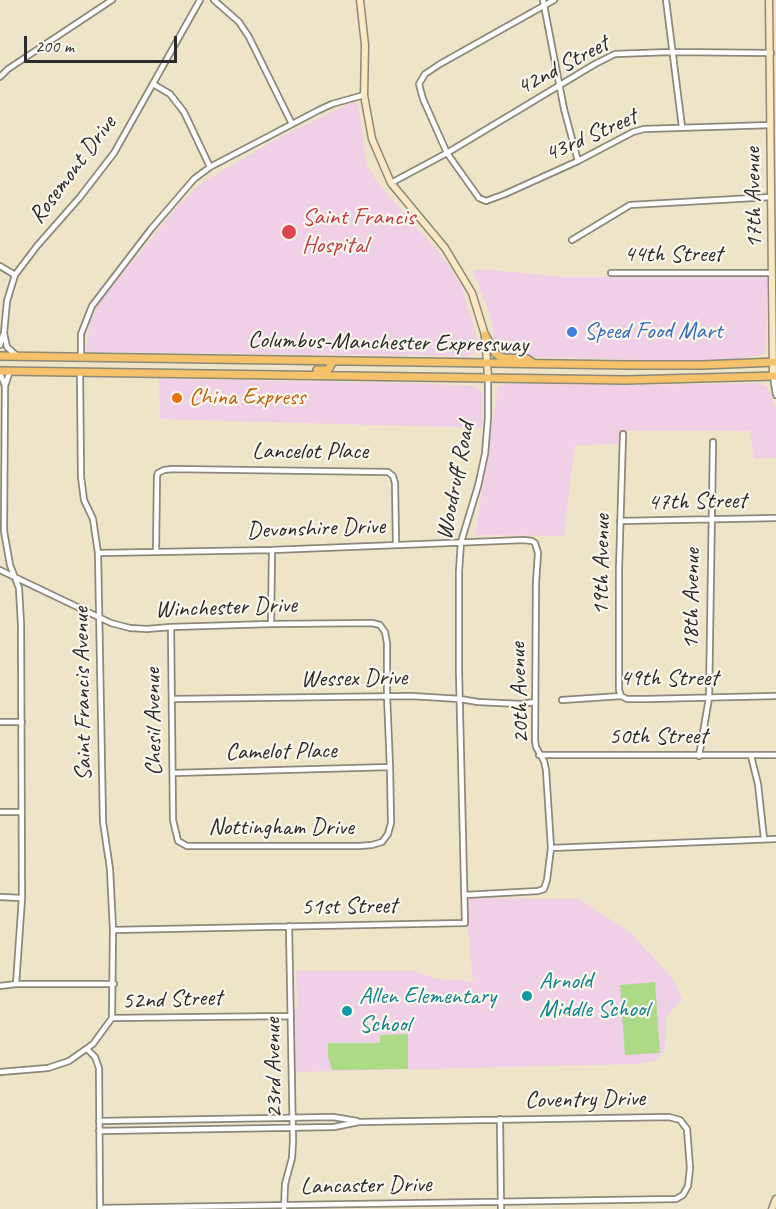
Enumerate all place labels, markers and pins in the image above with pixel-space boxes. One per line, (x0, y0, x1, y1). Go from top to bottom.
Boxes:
place label: Saint Francis Hospital (302, 204, 415, 260)
marker: Saint Francis Hospital (280, 223, 298, 241)
place label: Speed Food Mart (584, 318, 723, 346)
marker: Speed Food Mart (565, 325, 579, 339)
place label: China Express (189, 384, 305, 412)
marker: China Express (170, 391, 184, 405)
place label: Arnold Middle School (539, 968, 649, 1024)
place label: Allen Elementary School (359, 983, 496, 1039)
marker: Arnold Middle School (520, 989, 534, 1003)
marker: Allen Elementary School (340, 1004, 354, 1018)

